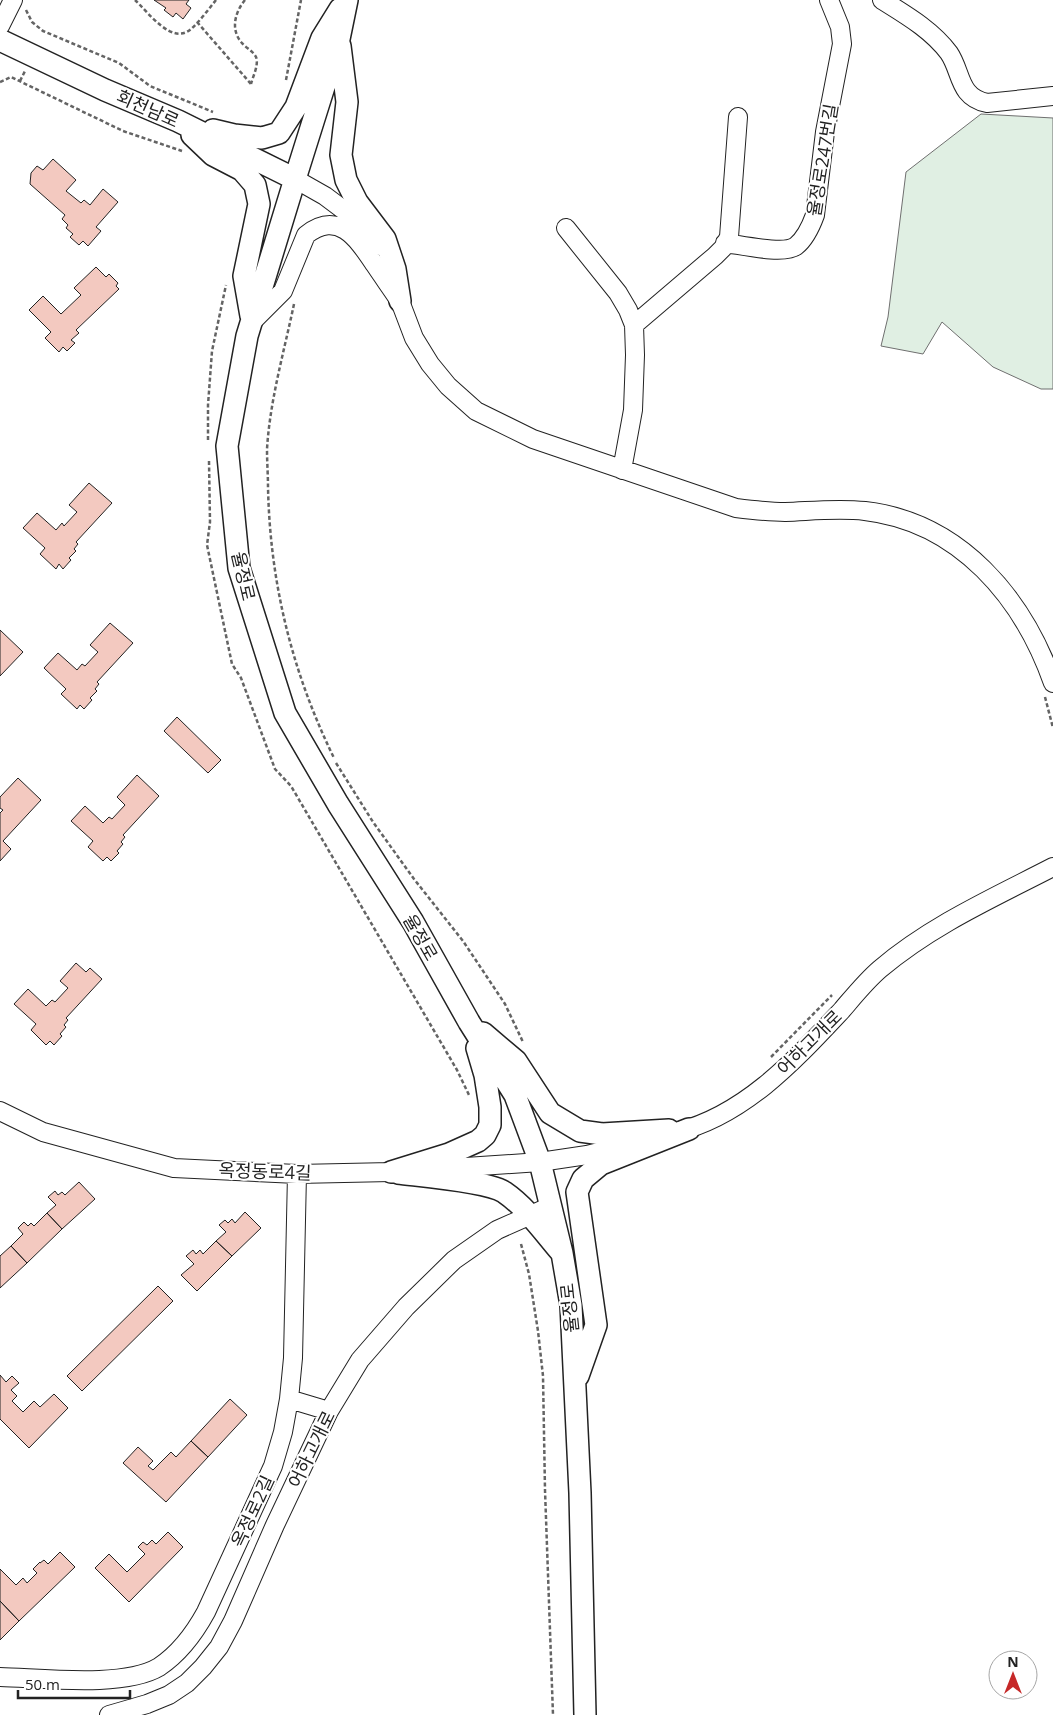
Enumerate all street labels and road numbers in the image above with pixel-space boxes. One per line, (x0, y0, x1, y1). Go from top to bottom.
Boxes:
street label: 회천남로 (113, 84, 183, 132)
street label: 율정로247번길 (801, 102, 843, 218)
street label: 율정로 (227, 549, 261, 603)
street label: 율정로 (398, 909, 444, 965)
street label: 어하고개로 (771, 1004, 847, 1080)
street label: 옥정동로4길 (218, 1157, 312, 1185)
street label: 율정로 (554, 1282, 584, 1334)
street label: 어하고개로 (282, 1407, 340, 1491)
street label: 옥정로2길 (225, 1471, 279, 1551)

